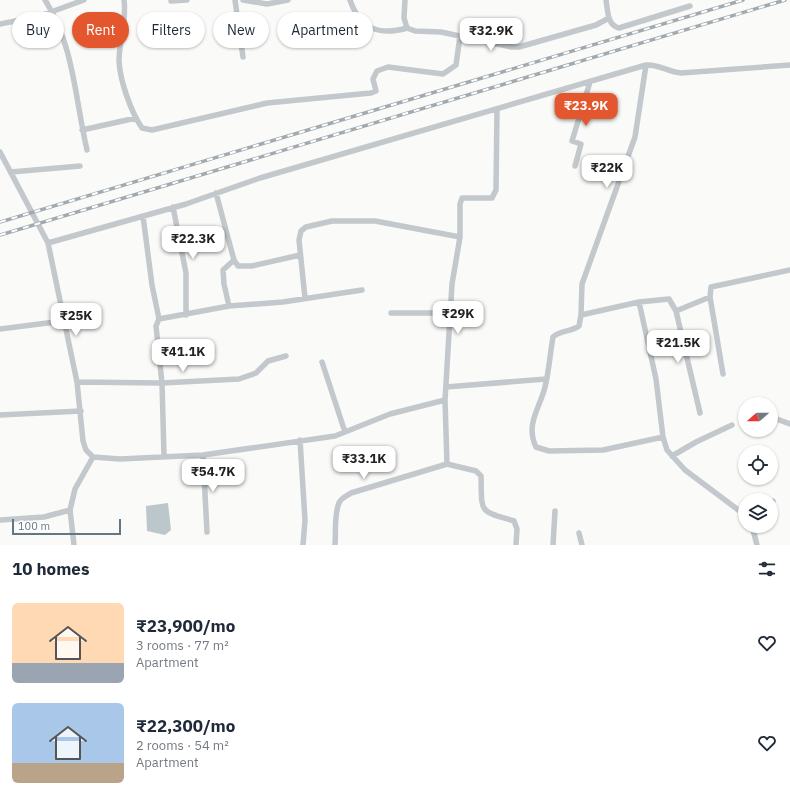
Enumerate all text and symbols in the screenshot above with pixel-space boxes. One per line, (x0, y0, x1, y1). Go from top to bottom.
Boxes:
chip: Buy (12, 12, 64, 48)
chip: Rent (72, 12, 129, 48)
chip: Filters (137, 12, 205, 48)
chip: New (213, 12, 269, 48)
chip: Apartment (277, 12, 373, 48)
pin: ₹32.9K (458, 18, 524, 52)
text: ₹32.9K (469, 22, 513, 39)
pin: ₹23.9K (553, 93, 619, 127)
text: ₹23.9K (564, 97, 608, 114)
pin: ₹22K (583, 155, 631, 189)
text: ₹22K (591, 159, 623, 176)
pin: ₹22.3K (160, 226, 226, 260)
text: ₹22.3K (171, 230, 215, 247)
pin: ₹29K (434, 301, 482, 335)
pin: ₹25K (52, 303, 100, 337)
text: ₹29K (442, 305, 474, 322)
text: ₹25K (60, 307, 92, 324)
pin: ₹21.5K (645, 330, 711, 364)
text: ₹21.5K (656, 334, 700, 351)
pin: ₹41.1K (150, 339, 216, 373)
text: ₹41.1K (161, 343, 205, 360)
north arrow (738, 397, 778, 437)
map controls (738, 397, 778, 533)
button: locate (738, 445, 778, 485)
pin: ₹33.1K (331, 446, 397, 480)
text: ₹33.1K (342, 450, 386, 467)
pin: ₹54.7K (180, 459, 246, 493)
text: ₹54.7K (191, 463, 235, 480)
button: layers (738, 493, 778, 533)
scale bar (12, 517, 121, 536)
text: 100 m (18, 519, 50, 533)
text: 10 homes (12, 558, 89, 580)
icon: filters (756, 558, 778, 580)
text: ₹23,900/mo (136, 615, 235, 637)
icon: home (44, 619, 92, 667)
icon: heart (756, 632, 778, 654)
text: 3 rooms · 77 m² (136, 637, 229, 654)
text: Apartment (136, 654, 199, 671)
text: ₹22,300/mo (136, 715, 235, 737)
icon: home (44, 719, 92, 767)
icon: heart (756, 732, 778, 754)
text: 2 rooms · 54 m² (136, 737, 229, 754)
text: Apartment (136, 754, 199, 771)

